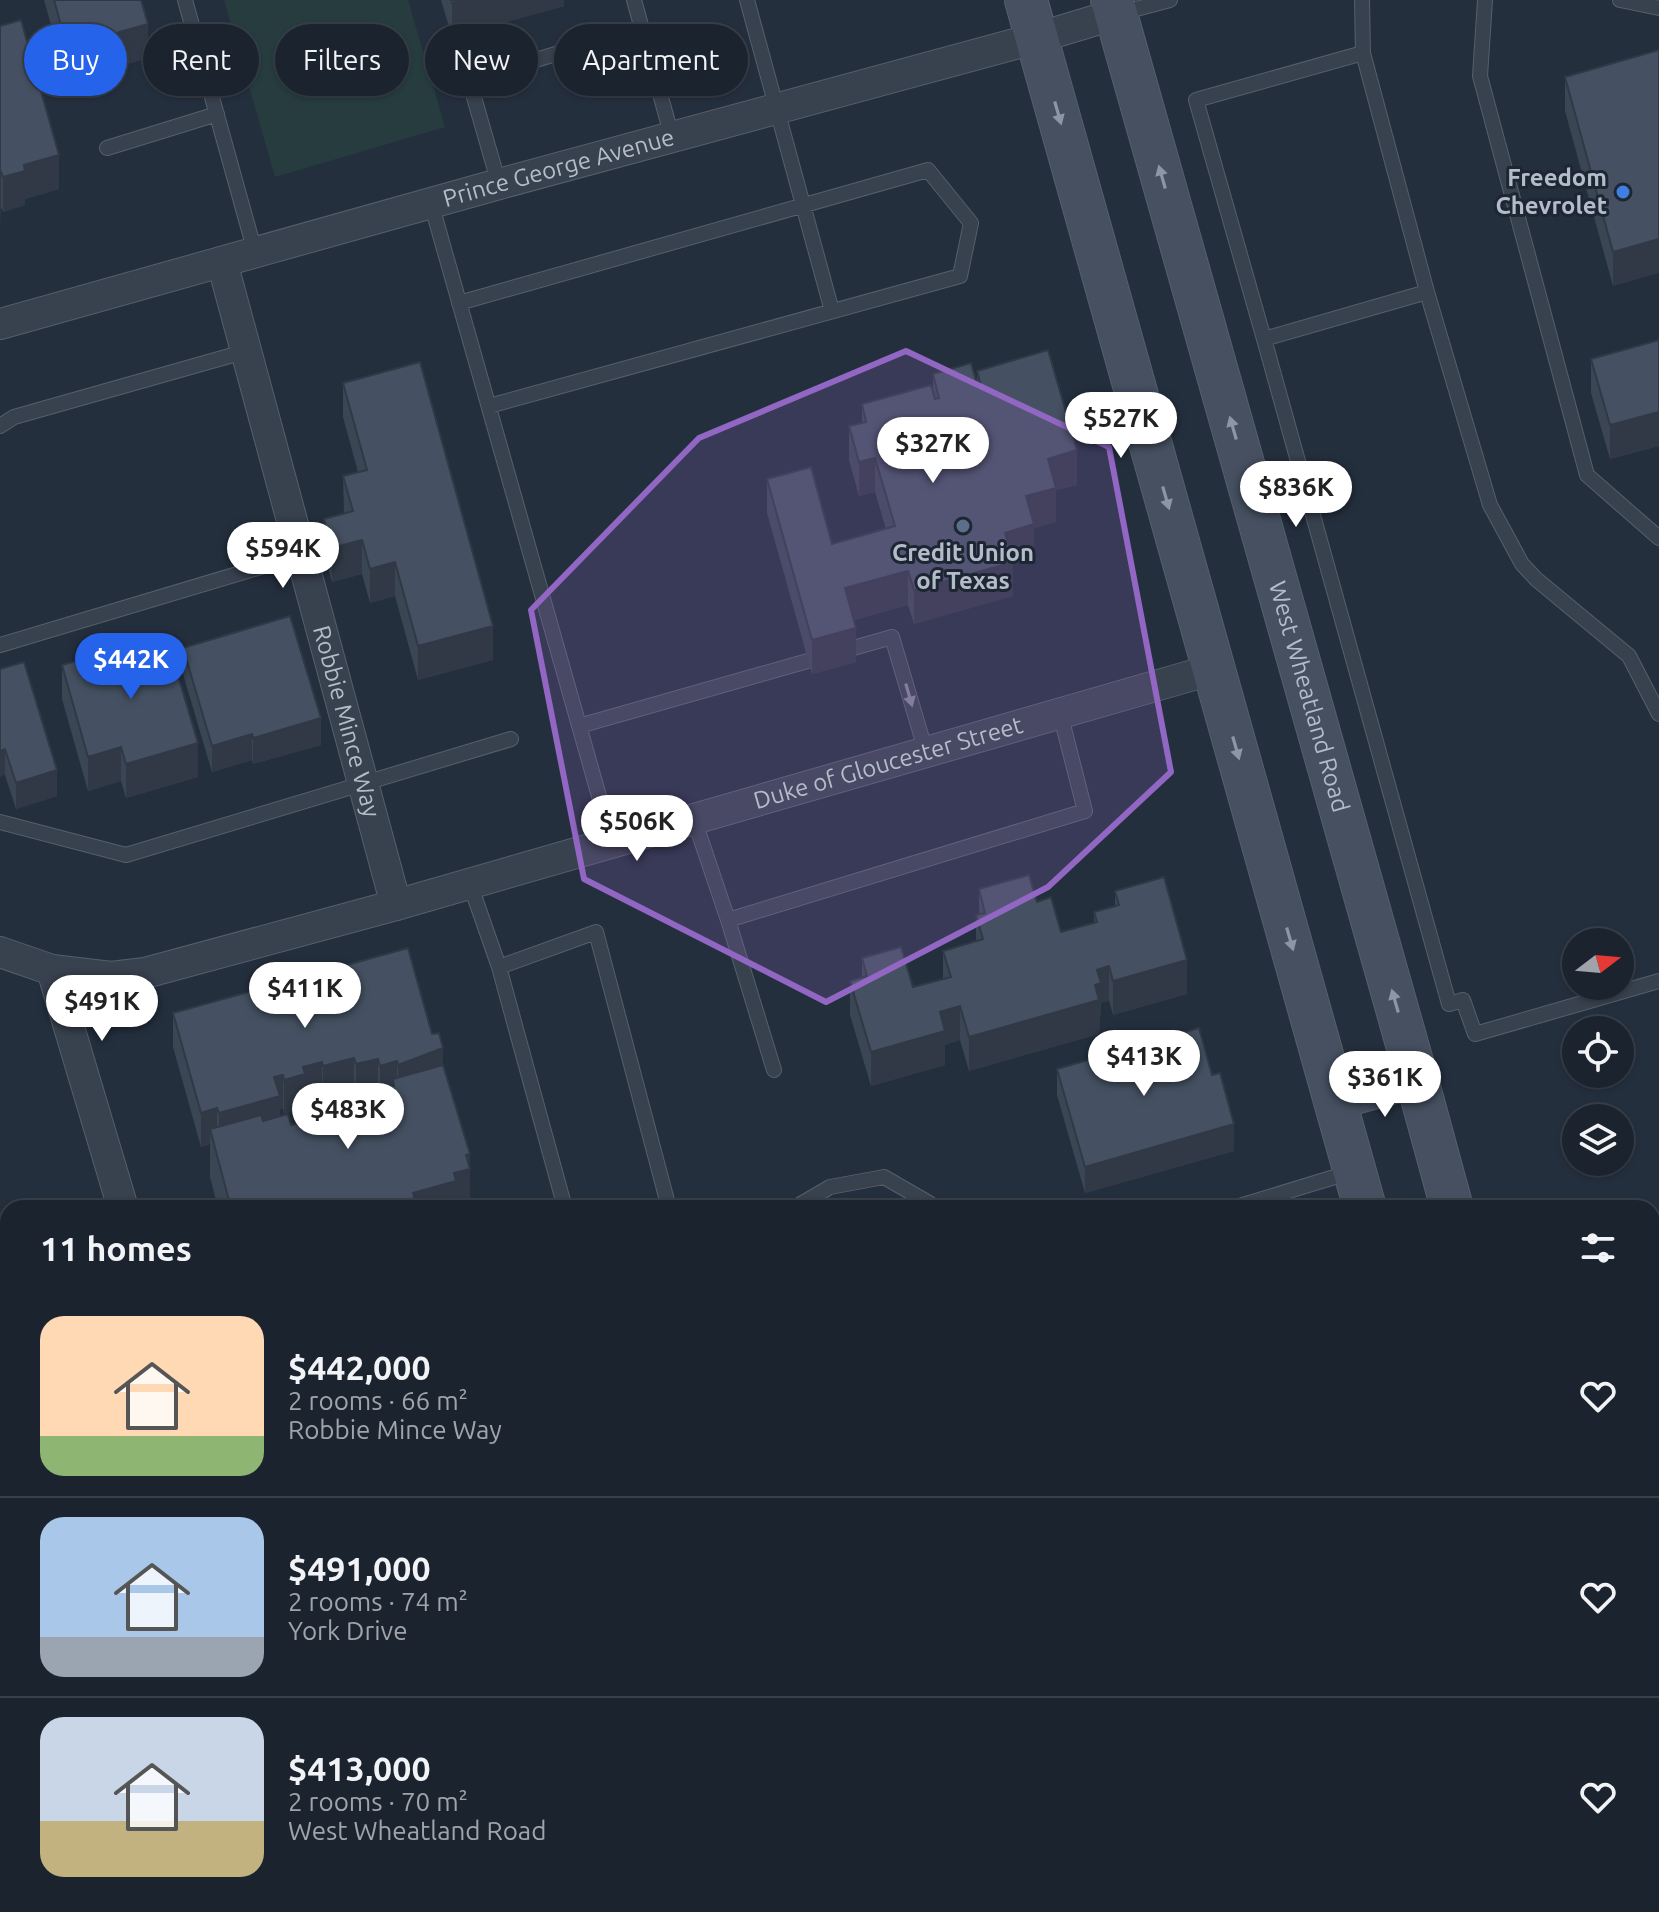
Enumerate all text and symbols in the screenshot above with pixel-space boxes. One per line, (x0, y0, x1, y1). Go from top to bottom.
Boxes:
chip: Buy (24, 24, 127, 96)
chip: Rent (143, 24, 259, 96)
chip: Filters (275, 24, 409, 96)
chip: New (425, 24, 538, 96)
chip: Apartment (554, 24, 748, 96)
one-way arrow (1052, 101, 1065, 125)
street label: Prince George Avenue (440, 123, 677, 212)
place label: Freedom Chevrolet (1495, 164, 1607, 219)
one-way arrow (1156, 165, 1168, 190)
marker: Freedom Chevrolet (1614, 183, 1632, 201)
pin: $527K (1065, 392, 1177, 460)
text: $527K (1083, 403, 1159, 432)
one-way arrow (1226, 415, 1239, 439)
pin: $327K (877, 417, 989, 485)
text: $327K (895, 428, 971, 457)
pin: $836K (1240, 461, 1352, 529)
text: $836K (1258, 472, 1334, 501)
one-way arrow (1160, 487, 1173, 511)
marker: Credit Union of Texas (954, 517, 972, 535)
pin: $594K (227, 522, 339, 590)
text: $594K (245, 533, 321, 562)
place label: Credit Union of Texas (892, 539, 1034, 594)
street label: West Wheatland Road (1264, 578, 1355, 815)
street label: Robbie Mince Way (308, 622, 386, 821)
pin: $442K (75, 633, 187, 701)
text: $442K (93, 644, 169, 673)
one-way arrow (903, 683, 916, 707)
street label: Duke of Gloucester Street (750, 711, 1026, 814)
one-way arrow (1230, 737, 1243, 761)
pin: $506K (581, 795, 693, 863)
text: $506K (599, 806, 675, 835)
one-way arrow (1284, 927, 1297, 951)
north arrow (1562, 928, 1634, 1000)
map controls (1562, 928, 1634, 1176)
pin: $411K (249, 962, 361, 1030)
text: $411K (267, 973, 343, 1002)
pin: $491K (46, 975, 158, 1043)
text: $491K (64, 986, 140, 1015)
one-way arrow (1388, 989, 1401, 1013)
button: locate (1562, 1016, 1634, 1088)
pin: $413K (1088, 1030, 1200, 1098)
text: $413K (1106, 1041, 1182, 1070)
pin: $361K (1329, 1051, 1441, 1119)
text: $361K (1347, 1062, 1423, 1091)
pin: $483K (292, 1083, 404, 1151)
text: $483K (310, 1094, 386, 1123)
button: layers (1562, 1104, 1634, 1176)
icon: filters (1576, 1226, 1620, 1270)
text: 11 homes (40, 1229, 192, 1267)
icon: home (104, 1348, 200, 1444)
text: $442,000 (288, 1348, 431, 1386)
icon: heart (1576, 1374, 1620, 1418)
text: 2 rooms · 66 m² (288, 1386, 468, 1415)
text: Robbie Mince Way (288, 1415, 502, 1444)
icon: home (104, 1549, 200, 1645)
text: $491,000 (288, 1549, 431, 1587)
icon: heart (1576, 1575, 1620, 1619)
text: 2 rooms · 74 m² (288, 1587, 468, 1616)
text: York Drive (288, 1616, 408, 1645)
icon: home (104, 1749, 200, 1845)
text: $413,000 (288, 1749, 431, 1787)
icon: heart (1576, 1775, 1620, 1819)
text: 2 rooms · 70 m² (288, 1787, 468, 1816)
text: West Wheatland Road (288, 1816, 546, 1845)

